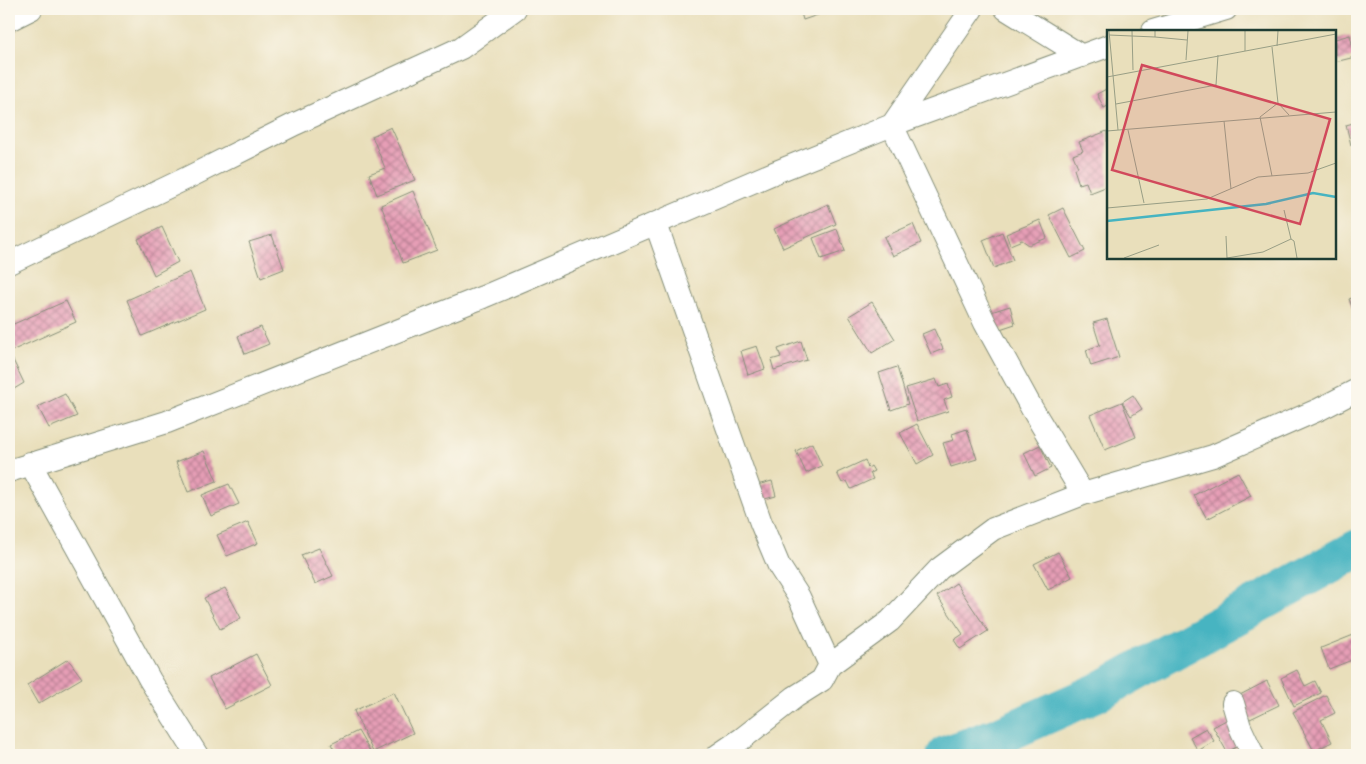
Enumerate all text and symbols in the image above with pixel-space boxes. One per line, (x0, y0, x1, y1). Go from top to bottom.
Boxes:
inset map (1107, 30, 1336, 259)

